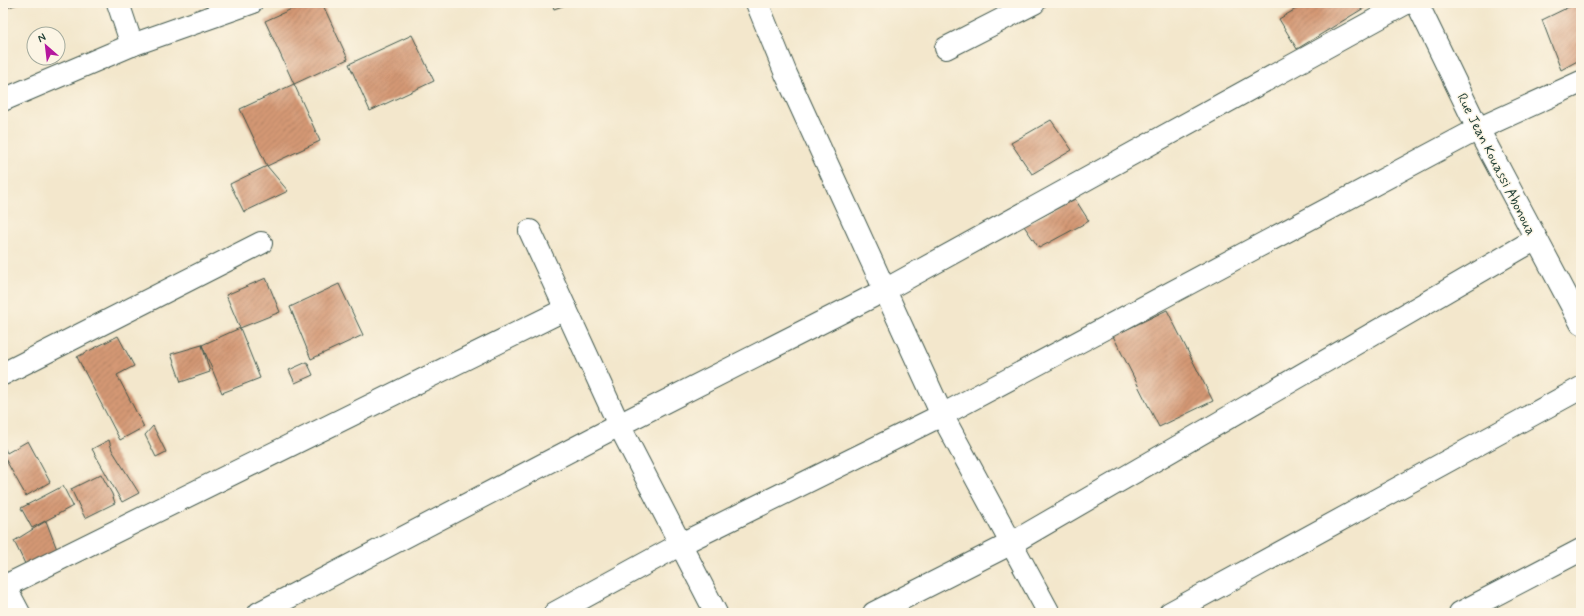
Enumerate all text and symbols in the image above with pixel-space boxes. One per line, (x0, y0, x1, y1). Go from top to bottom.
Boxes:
north arrow (26, 26, 66, 66)
text: N (35, 30, 48, 46)
street label: Rue Jean Kouassi Abonoua (1452, 90, 1540, 239)

